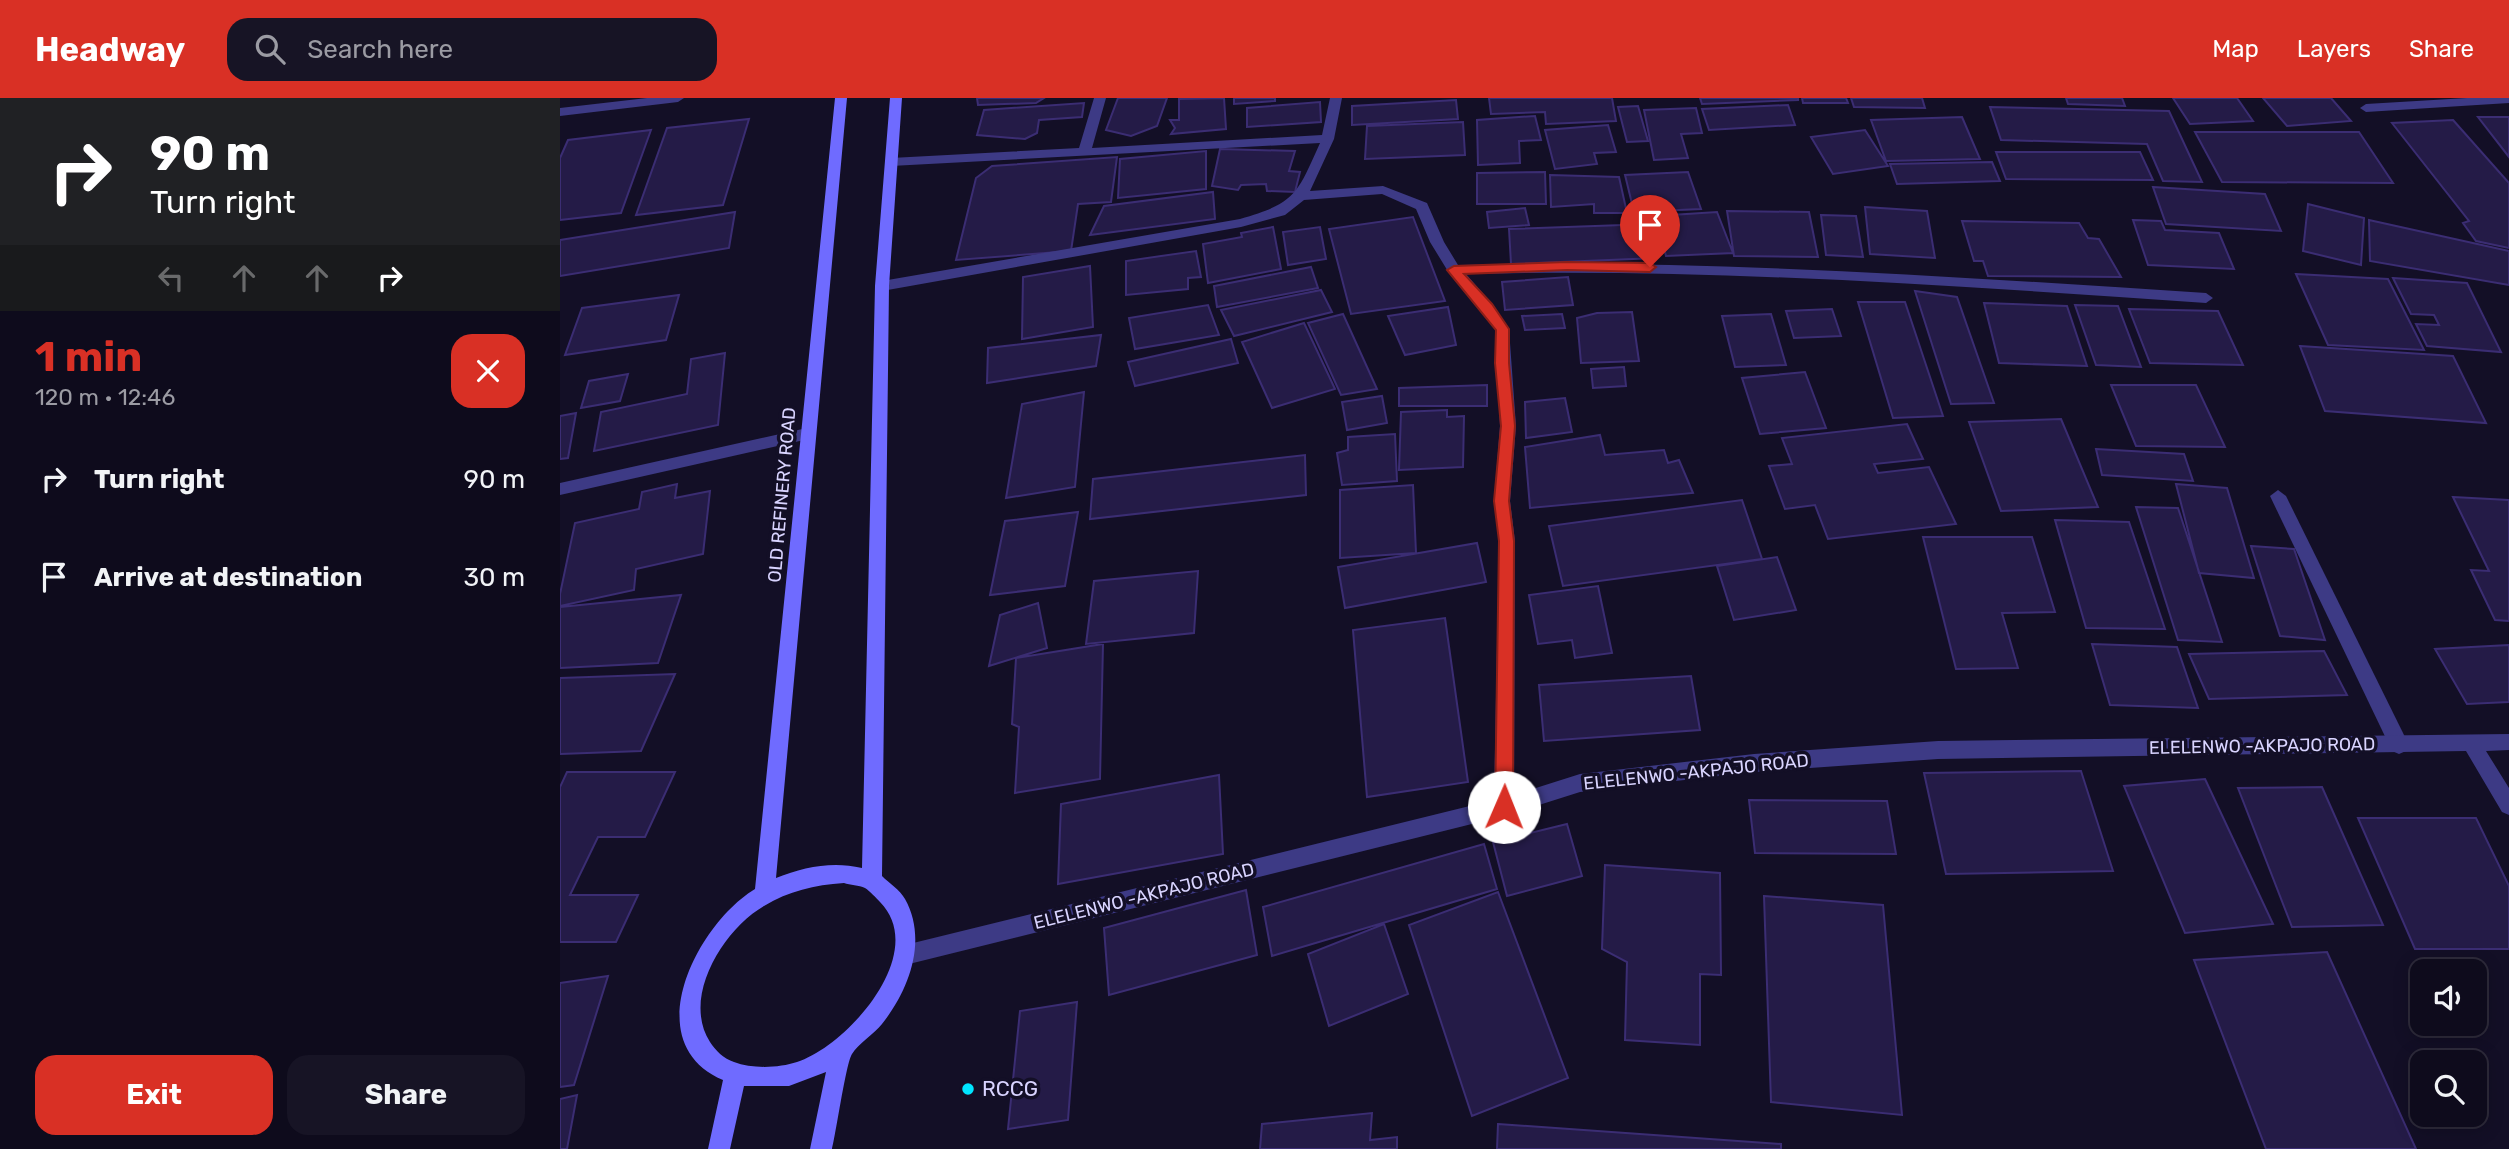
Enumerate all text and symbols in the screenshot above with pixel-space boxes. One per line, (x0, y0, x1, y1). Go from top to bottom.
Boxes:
search box (227, 18, 717, 81)
text: Headway (35, 30, 185, 69)
icon: search (251, 30, 289, 68)
text: Search here (307, 34, 453, 65)
text: Map (2212, 35, 2259, 63)
text: Layers (2297, 35, 2371, 63)
text: Share (2409, 35, 2474, 63)
text: 90 m (150, 124, 270, 182)
icon: right (35, 126, 126, 217)
text: Turn right (150, 183, 295, 221)
pin (1620, 195, 1680, 267)
icon: arrive (1631, 206, 1669, 244)
icon: left (152, 259, 190, 297)
icon: ahead (225, 259, 263, 297)
icon: ahead (298, 259, 336, 297)
icon: right (371, 259, 409, 297)
text: 1 min (35, 332, 142, 382)
button: close (451, 334, 525, 408)
text: 120 m · 12:46 (35, 383, 175, 411)
street label: OLD REFINERY ROAD (763, 407, 801, 583)
icon: right (35, 460, 73, 498)
text: Turn right (94, 464, 224, 495)
text: 90 m (464, 464, 525, 495)
icon: arrive (35, 558, 73, 596)
text: Arrive at destination (94, 562, 362, 593)
text: 30 m (463, 562, 525, 593)
street label: ELELENWO -AKPAJO ROAD (2149, 733, 2375, 759)
street label: ELELENWO -AKPAJO ROAD (1582, 749, 1810, 795)
position arrow (1467, 770, 1541, 844)
street label: ELELENWO -AKPAJO ROAD (1031, 858, 1257, 934)
map controls (2410, 959, 2487, 1127)
button: sound (2410, 959, 2487, 1036)
button: search (2410, 1050, 2487, 1127)
button: Exit (35, 1055, 273, 1135)
button: Share (287, 1055, 525, 1135)
place label: RCCG (982, 1076, 1038, 1101)
marker: RCCG (960, 1081, 976, 1097)

